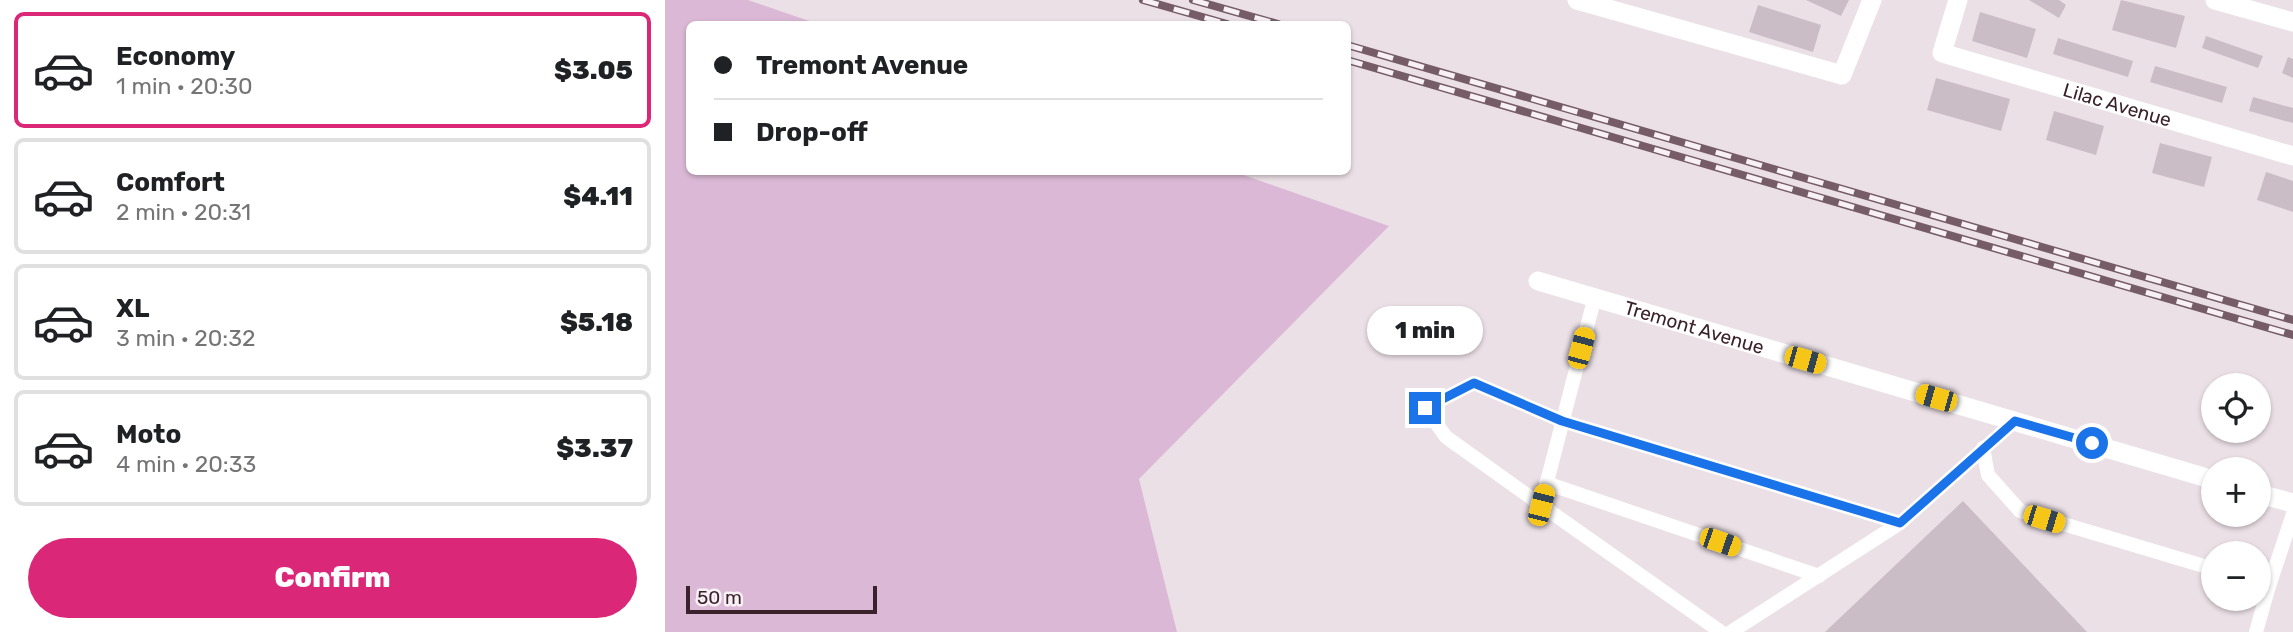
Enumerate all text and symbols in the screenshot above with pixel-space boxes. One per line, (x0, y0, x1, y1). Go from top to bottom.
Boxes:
icon: car (32, 39, 95, 102)
text: Economy (116, 41, 235, 72)
text: Tremont Avenue (756, 50, 968, 81)
text: $3.05 (554, 55, 633, 86)
text: 1 min · 20:30 (116, 72, 253, 100)
street label: Lilac Avenue (2060, 78, 2174, 131)
text: Drop-off (756, 117, 868, 148)
icon: car (32, 165, 95, 228)
text: Comfort (116, 167, 225, 198)
text: $4.11 (563, 181, 633, 212)
text: 2 min · 20:31 (116, 198, 251, 226)
icon: car (32, 291, 95, 354)
text: XL (116, 293, 149, 324)
street label: Tremont Avenue (1622, 296, 1767, 358)
callout: 1 min (1367, 306, 1483, 356)
text: $5.18 (560, 307, 633, 338)
text: 1 min (1395, 316, 1455, 344)
text: 3 min · 20:32 (116, 324, 256, 352)
car (1566, 325, 1597, 371)
car (1782, 344, 1829, 376)
map controls (2201, 373, 2271, 611)
button: locate (2201, 373, 2271, 443)
car (1913, 382, 1960, 414)
route end (1409, 392, 1441, 424)
icon: car (32, 417, 95, 480)
text: Moto (116, 419, 181, 450)
route start (2076, 427, 2108, 459)
text: $3.37 (556, 433, 633, 464)
text: 4 min · 20:33 (116, 450, 256, 478)
button: + (2201, 457, 2271, 527)
car (1526, 482, 1557, 528)
car (2021, 503, 2068, 535)
car (1697, 525, 1744, 559)
button: Confirm (28, 538, 637, 618)
button: − (2201, 541, 2271, 611)
scale bar (686, 583, 877, 615)
text: 50 m (697, 586, 742, 609)

